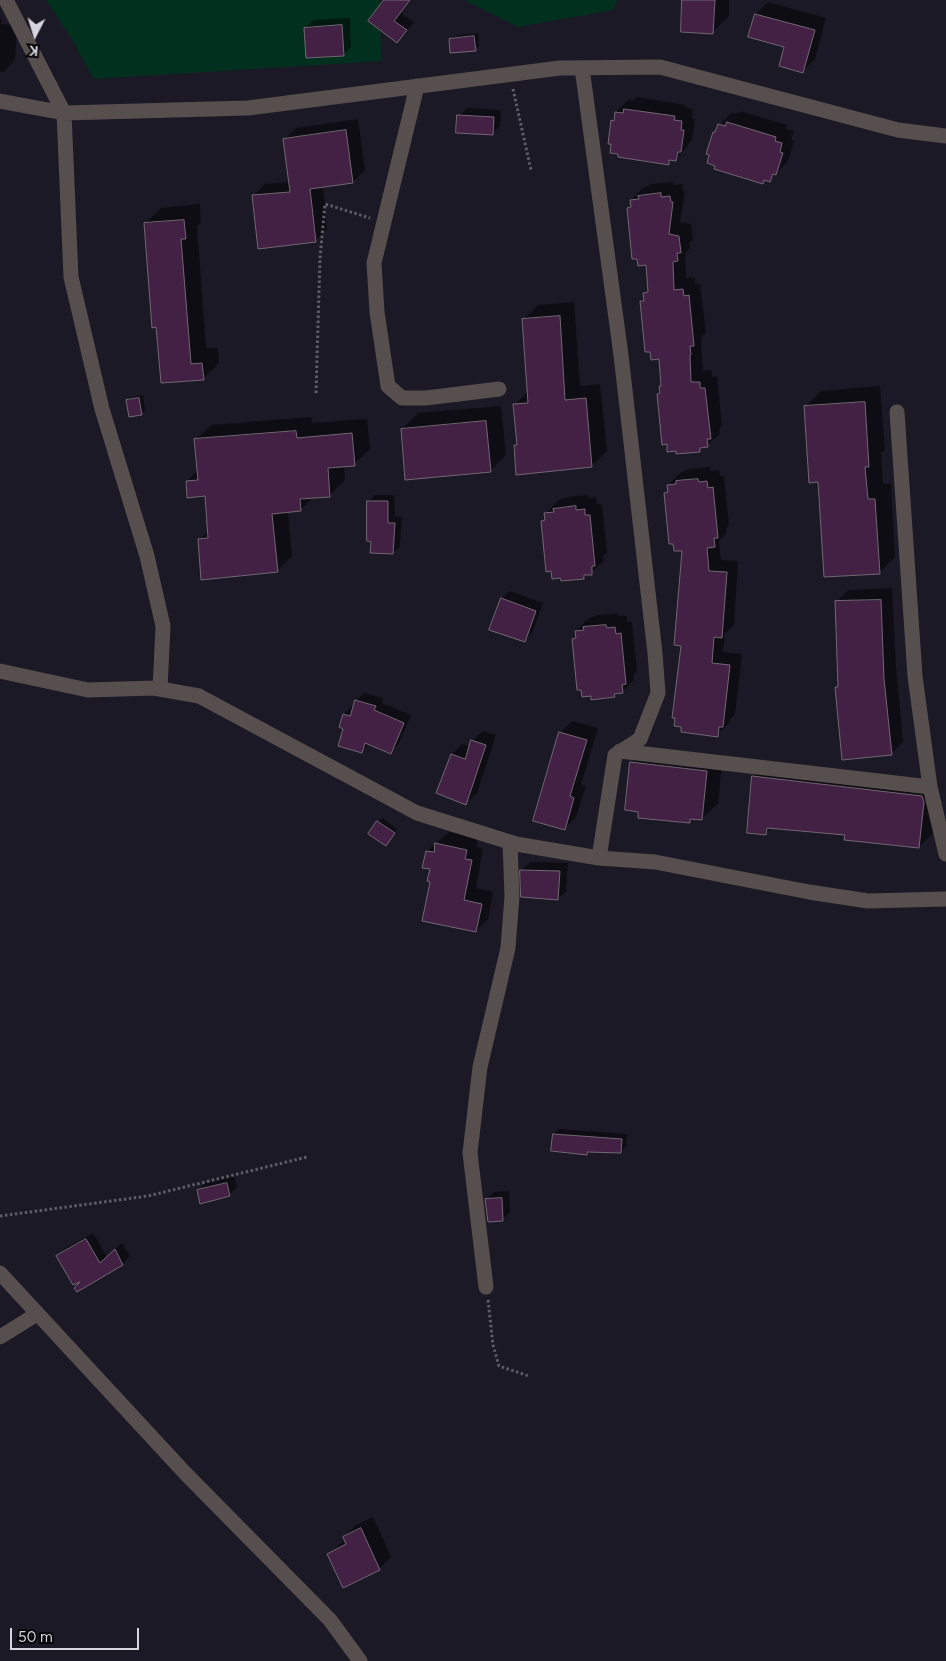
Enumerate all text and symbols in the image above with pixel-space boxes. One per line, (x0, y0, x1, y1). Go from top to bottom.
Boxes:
north arrow (10, 10, 60, 60)
text: K (28, 42, 39, 59)
scale bar (12, 1618, 141, 1650)
text: 50 m (18, 1628, 53, 1646)

